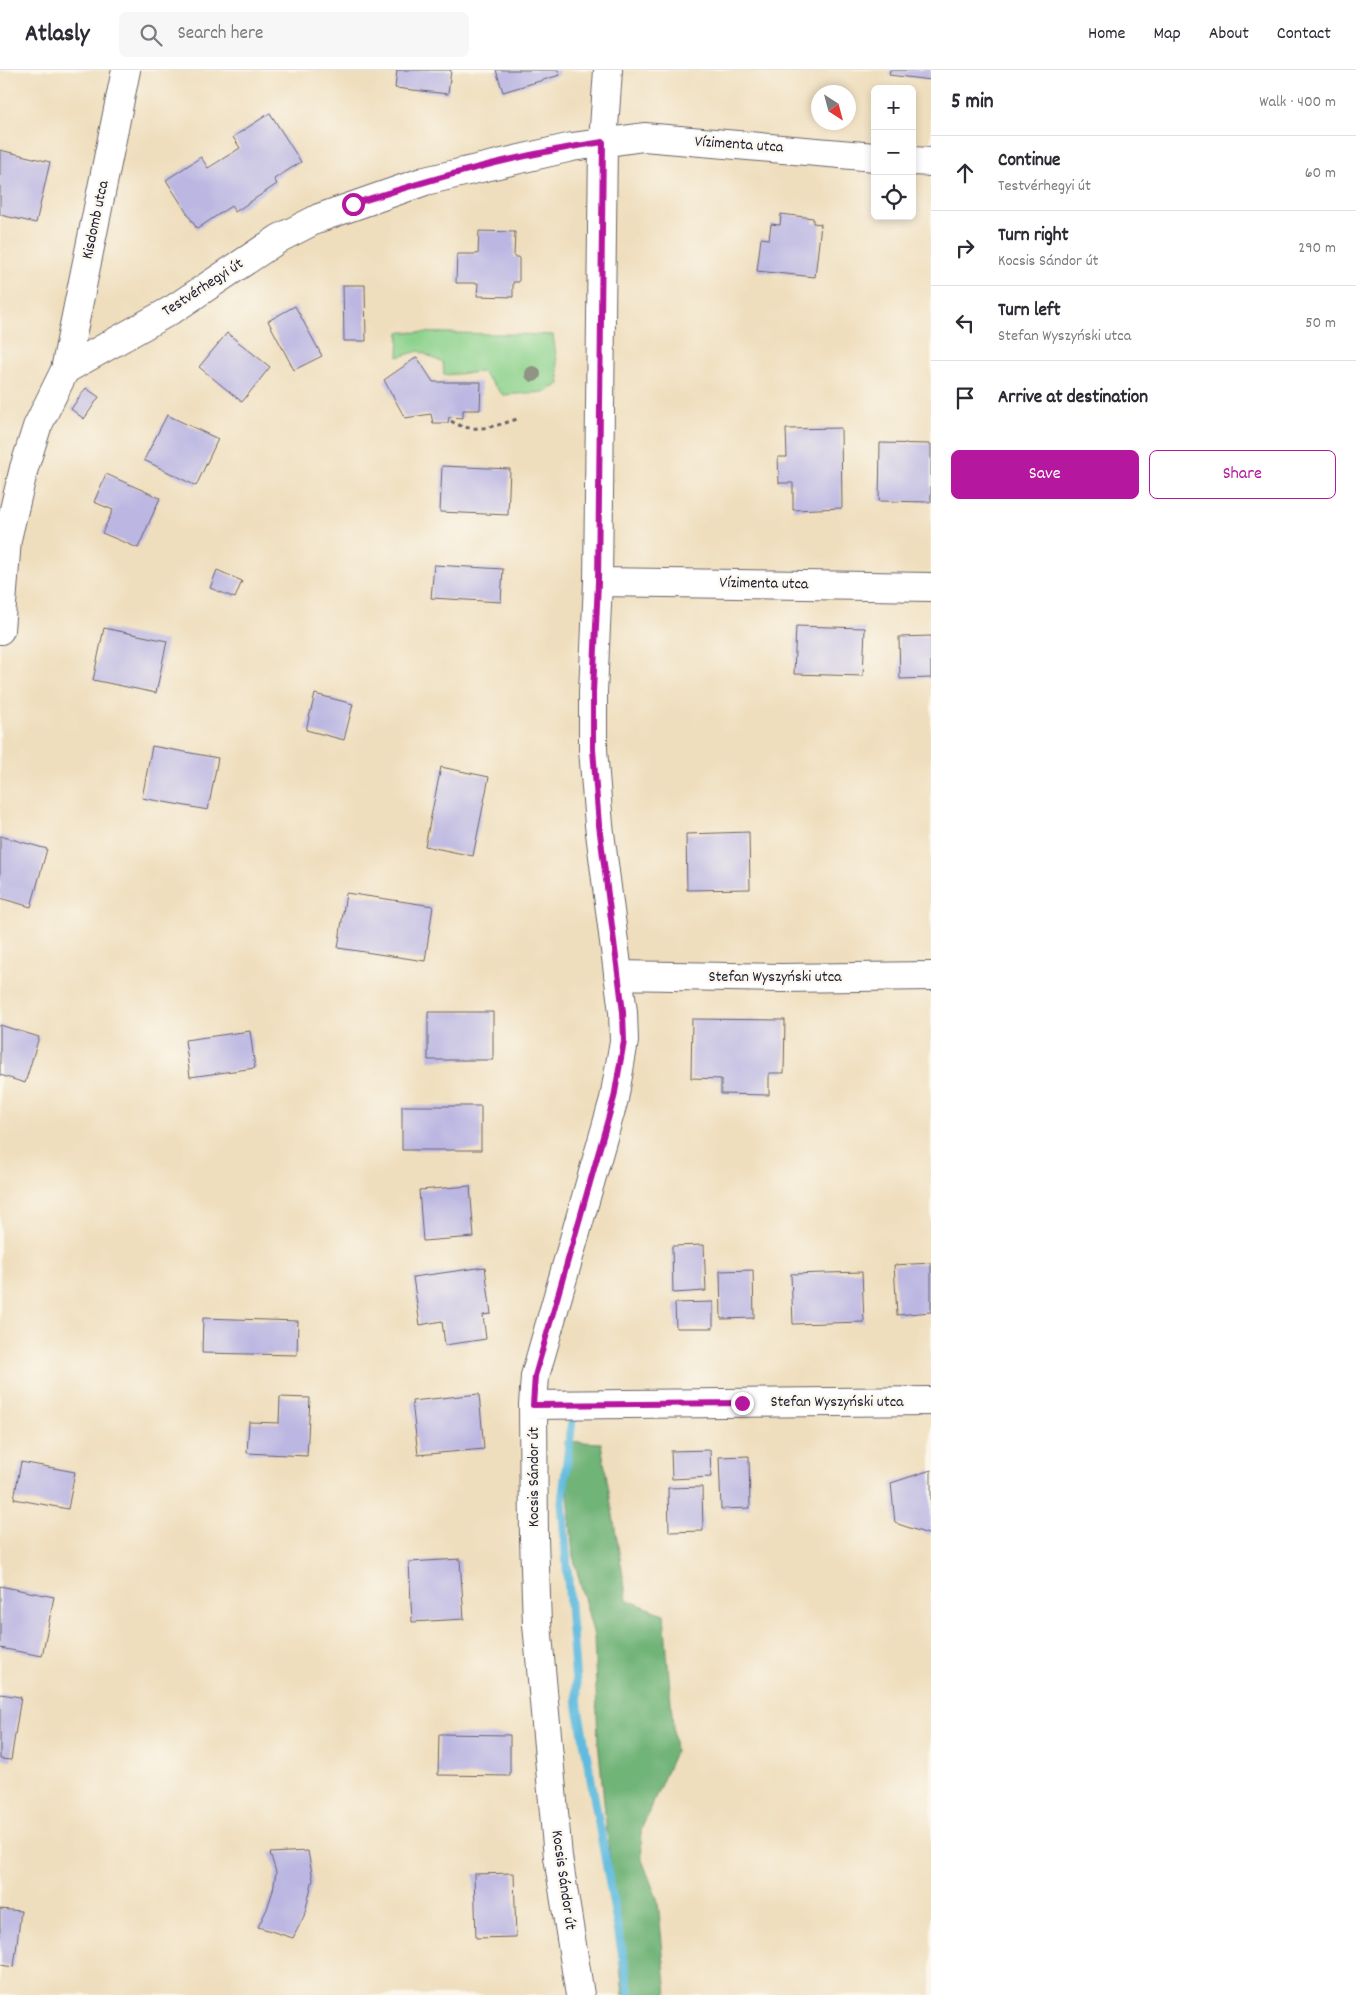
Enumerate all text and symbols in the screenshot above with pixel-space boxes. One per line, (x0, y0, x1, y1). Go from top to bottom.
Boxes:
search box (119, 12, 469, 57)
text: Atlasly (25, 18, 89, 52)
icon: search (137, 21, 165, 49)
text: Search here (177, 21, 263, 48)
text: Home (1088, 22, 1125, 47)
text: Map (1153, 22, 1181, 47)
text: About (1209, 22, 1249, 47)
text: Contact (1277, 22, 1331, 47)
north arrow (811, 85, 856, 130)
map controls (871, 85, 916, 220)
button: + (871, 85, 916, 130)
text: 5 min (951, 88, 994, 118)
text: Walk · 400 m (1259, 91, 1336, 114)
street label: Vízimenta utca (694, 130, 785, 160)
button: − (871, 130, 916, 175)
text: Continue (998, 148, 1060, 175)
icon: ahead (951, 159, 979, 187)
text: 60 m (1305, 162, 1336, 185)
button: locate (871, 175, 916, 220)
text: Testvérhegyi út (998, 175, 1091, 198)
street label: Kisdomb utca (76, 178, 116, 262)
route start (342, 193, 365, 216)
text: Turn right (998, 223, 1069, 250)
icon: right (951, 234, 979, 262)
text: 290 m (1298, 237, 1336, 260)
text: Kocsis Sándor út (998, 250, 1098, 273)
street label: Testvérhegyi út (158, 253, 248, 323)
text: Turn left (998, 298, 1061, 325)
icon: left (951, 309, 979, 337)
text: 50 m (1305, 312, 1336, 335)
text: Stefan Wyszyński utca (998, 325, 1131, 348)
icon: arrive (951, 384, 979, 412)
text: Arrive at destination (998, 385, 1148, 412)
button: Save (951, 450, 1139, 499)
button: Share (1149, 450, 1336, 499)
street label: Vízimenta utca (719, 572, 809, 596)
street label: Stefan Wyszyński utca (708, 966, 842, 989)
street label: Stefan Wyszyński utca (770, 1391, 904, 1414)
route end (731, 1392, 754, 1415)
street label: Kocsis Sándor út (523, 1427, 546, 1527)
street label: Kocsis Sándor út (545, 1829, 581, 1931)

